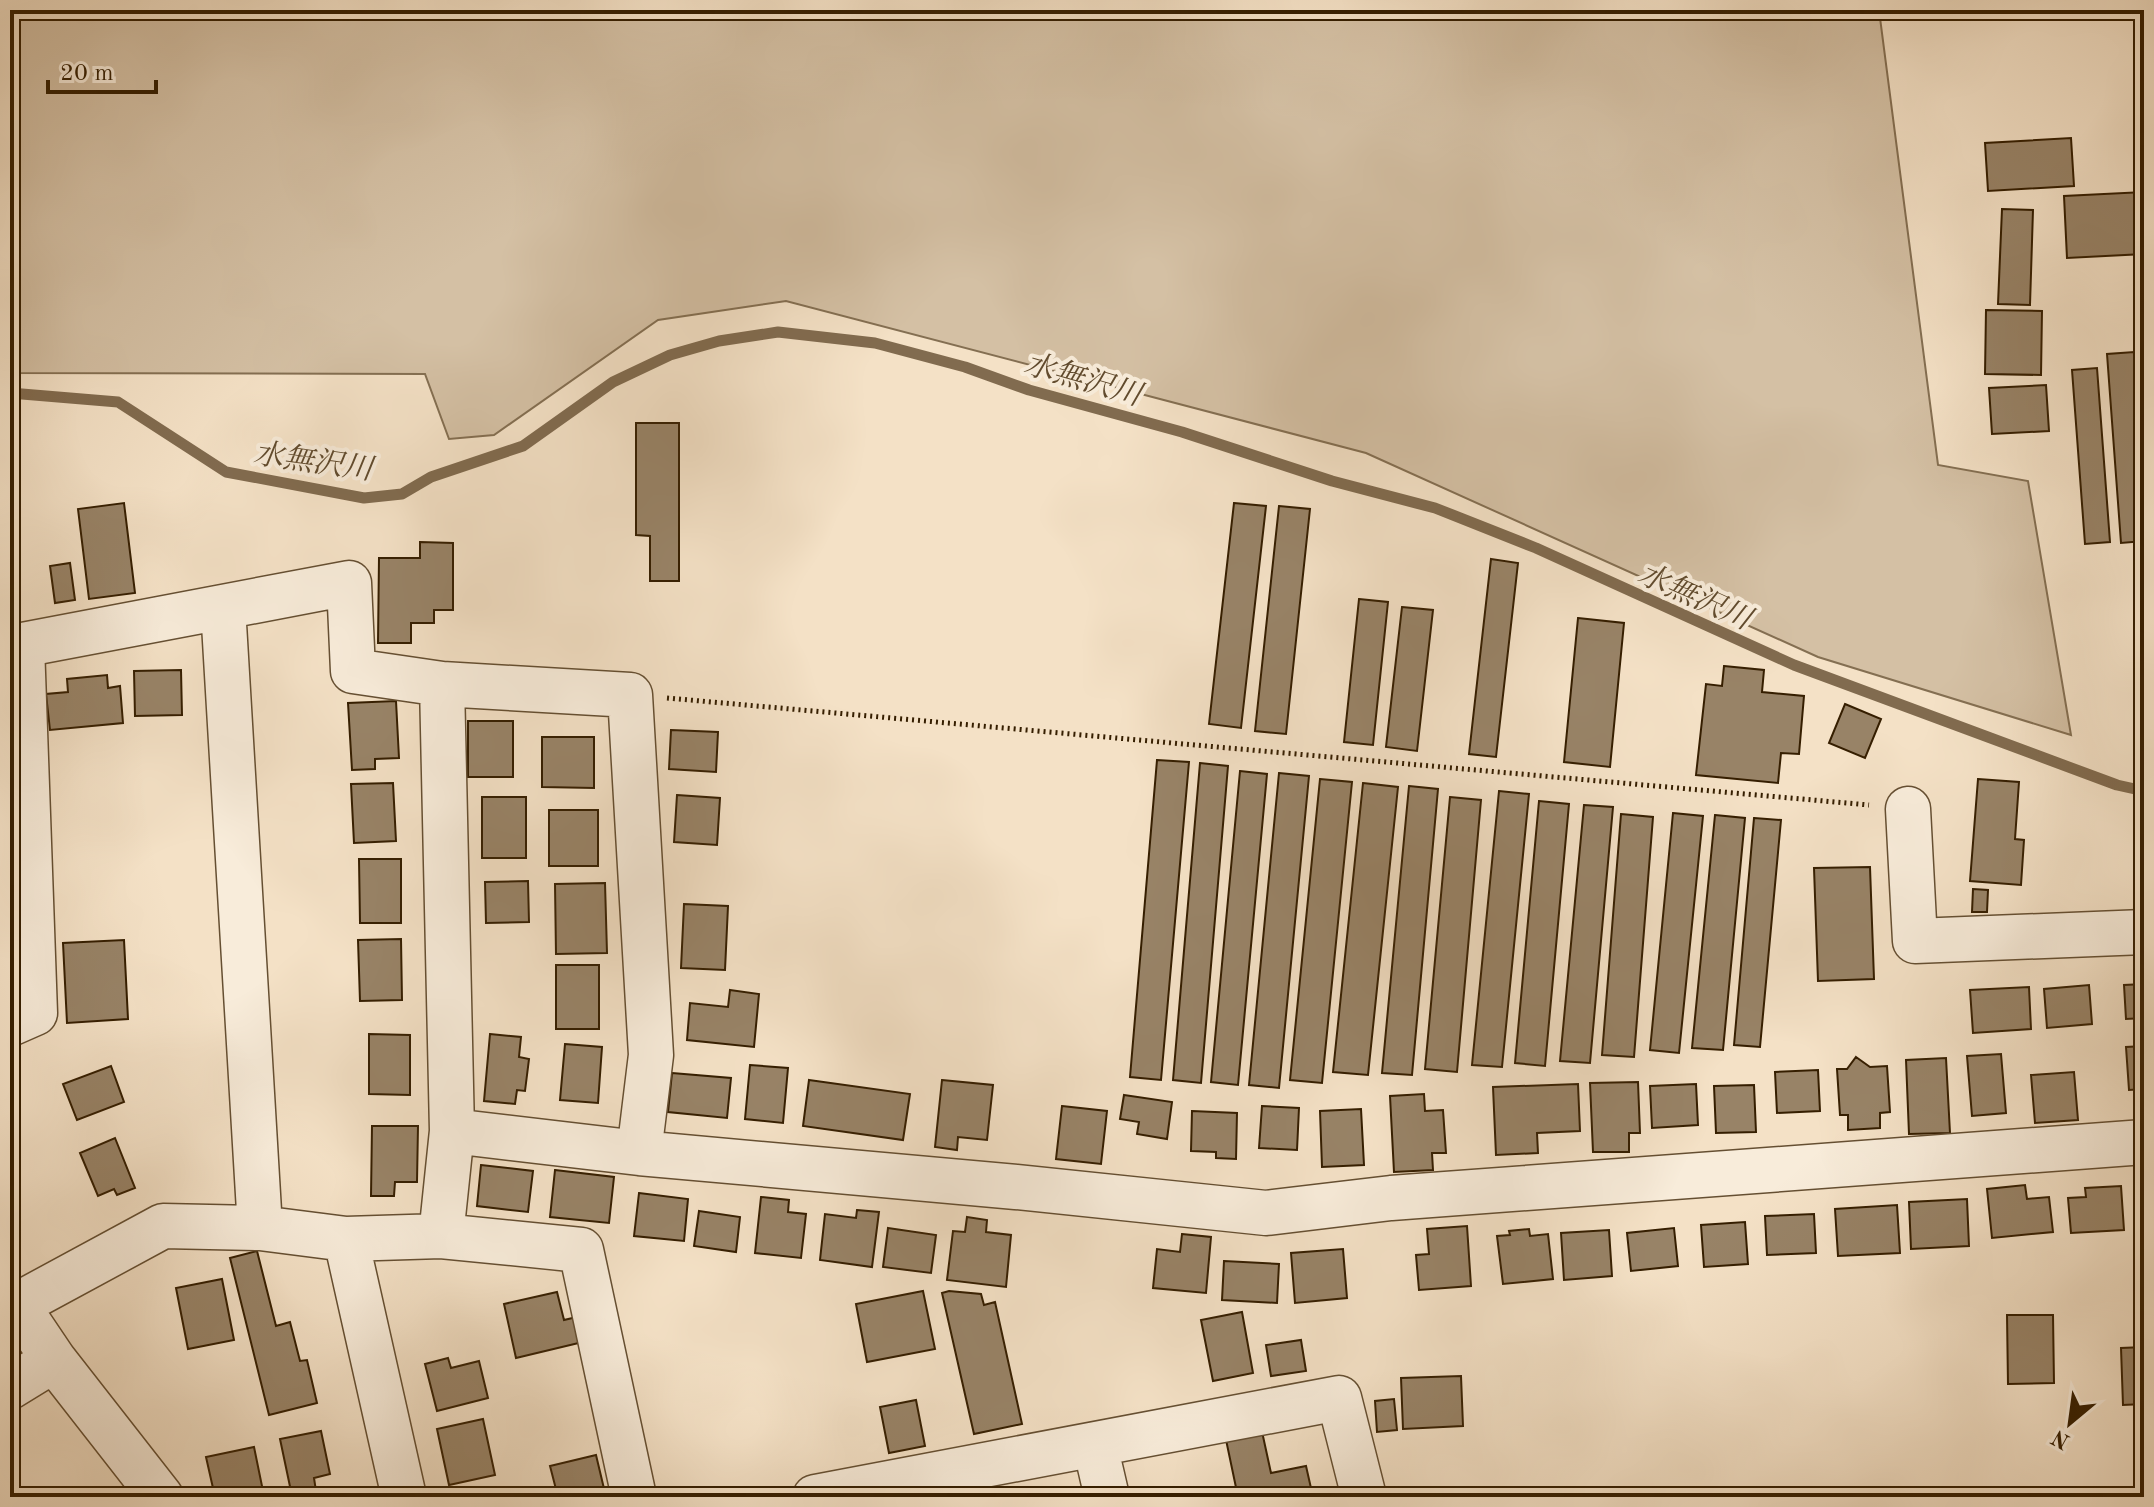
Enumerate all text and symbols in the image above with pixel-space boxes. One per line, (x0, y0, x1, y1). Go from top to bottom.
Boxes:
scale bar (48, 44, 156, 94)
text: 20 m (60, 62, 114, 86)
water label: 水無沢川 (1021, 347, 1148, 413)
water label: 水無沢川 (251, 437, 378, 487)
water label: 水無沢川 (1633, 557, 1759, 637)
north arrow (2030, 1383, 2110, 1463)
text: N (2048, 1425, 2074, 1452)

